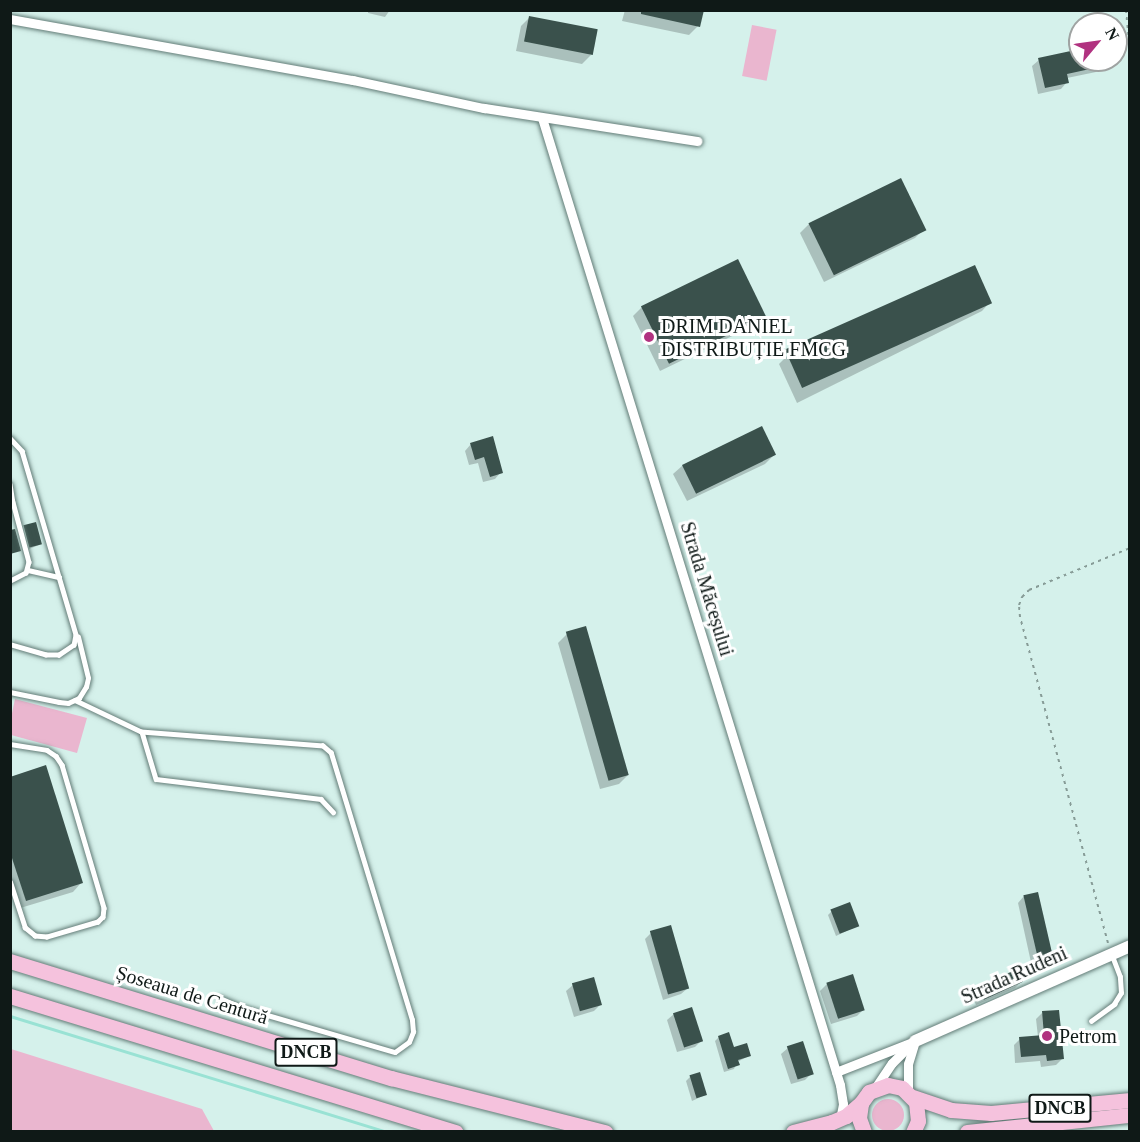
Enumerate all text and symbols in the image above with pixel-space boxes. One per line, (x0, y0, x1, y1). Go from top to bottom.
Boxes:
north arrow (1068, 12, 1128, 72)
text: N (1102, 25, 1123, 43)
place label: DRIM DANIEL DISTRIBUȚIE FMCG (661, 314, 846, 361)
marker: DRIM DANIEL DISTRIBUȚIE FMCG (642, 330, 656, 344)
street label: Strada Măceșului (675, 519, 739, 659)
street label: Strada Rudeni (957, 941, 1071, 1009)
street label: Șoseaua de Centură (113, 960, 271, 1030)
place label: Petrom (1059, 1024, 1117, 1048)
marker: Petrom (1040, 1029, 1054, 1043)
road number: DNCB (273, 1037, 339, 1067)
road number: DNCB (1027, 1093, 1093, 1123)

